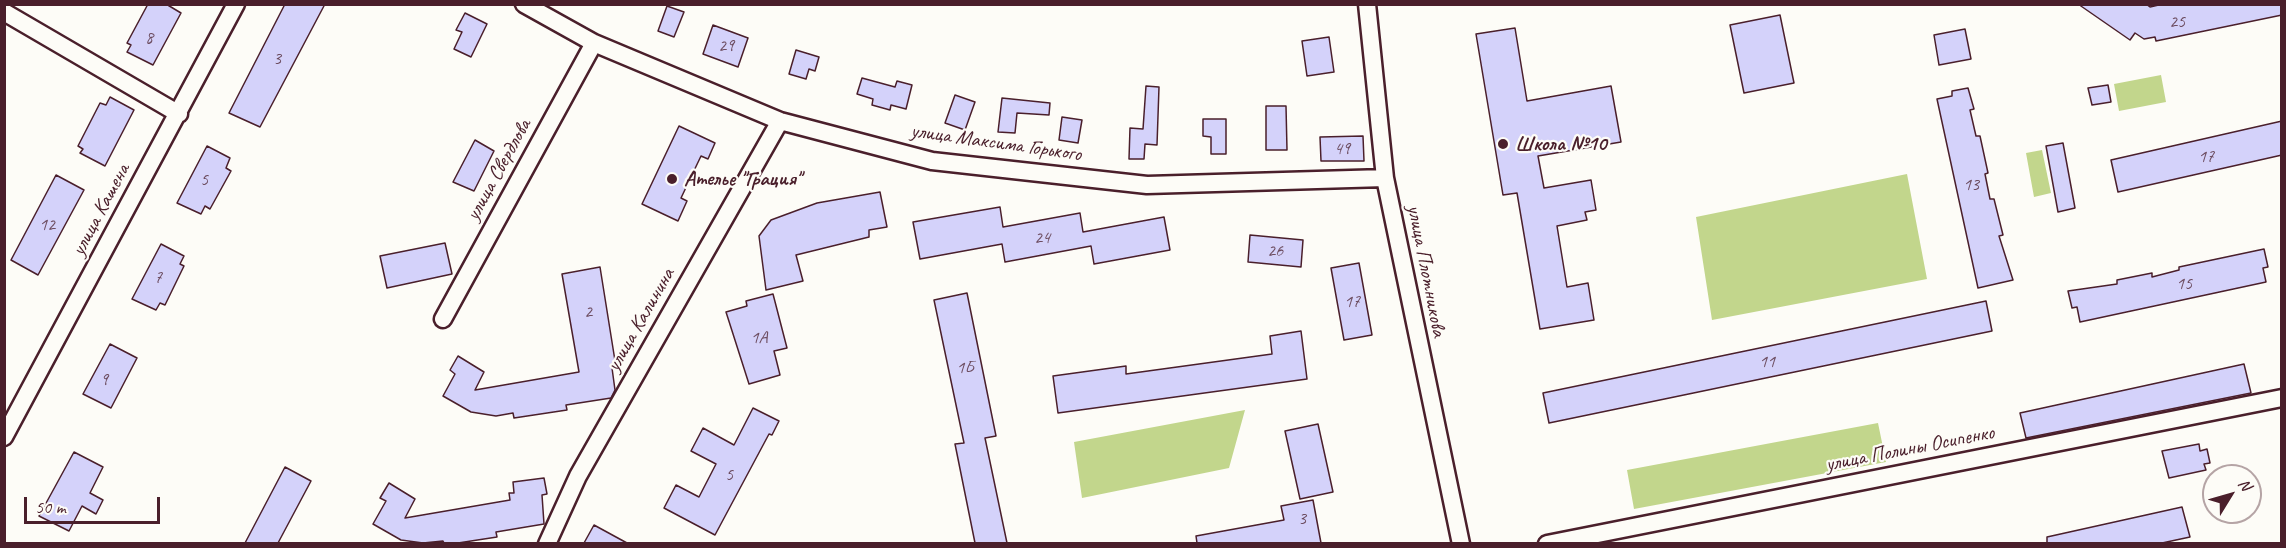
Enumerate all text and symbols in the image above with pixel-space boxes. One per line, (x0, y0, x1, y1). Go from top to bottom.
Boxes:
house number: 25 (2169, 11, 2185, 33)
house number: 8 (145, 27, 153, 49)
house number: 29 (718, 35, 734, 57)
house number: 3 (273, 48, 281, 70)
street label: улица Свердлова (461, 115, 537, 225)
street label: улица Максима Горького (909, 119, 1083, 167)
place label: Школа №10 (1515, 131, 1606, 157)
marker: Школа №10 (1496, 137, 1510, 151)
house number: 49 (1334, 138, 1350, 160)
house number: 17 (2198, 146, 2214, 168)
street label: улица Кашена (66, 160, 136, 260)
place label: Ателье "Грация" (684, 166, 801, 192)
house number: 5 (200, 169, 208, 191)
marker: Ателье "Грация" (665, 172, 679, 186)
house number: 13 (1963, 174, 1979, 196)
street label: улица Плотникова (1401, 203, 1451, 339)
house number: 12 (39, 214, 55, 236)
house number: 24 (1034, 227, 1050, 249)
house number: 26 (1267, 240, 1283, 262)
street label: улица Калинина (601, 264, 681, 376)
house number: 7 (154, 267, 162, 289)
house number: 15 (2176, 273, 2192, 295)
house number: 17 (1344, 291, 1360, 313)
house number: 2 (584, 301, 592, 323)
house number: 1А (750, 327, 768, 349)
house number: 11 (1759, 351, 1775, 373)
house number: 1Б (956, 357, 974, 379)
house number: 9 (100, 369, 108, 391)
street label: улица Полины Осипенко (1824, 420, 1996, 478)
house number: 5 (725, 464, 733, 486)
north arrow (2202, 464, 2262, 524)
text: N (2234, 474, 2256, 494)
scale bar (27, 485, 164, 523)
text: 50 m (35, 496, 66, 518)
house number: 3 (1298, 508, 1306, 530)

